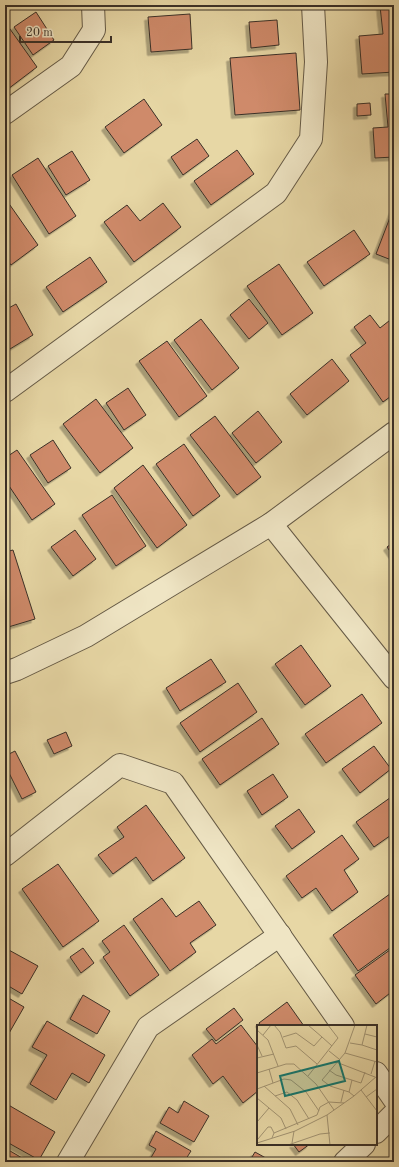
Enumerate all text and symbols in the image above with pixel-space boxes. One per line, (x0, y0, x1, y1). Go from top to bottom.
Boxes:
scale bar (20, 18, 111, 44)
text: 20 m (26, 27, 53, 39)
inset map (257, 1025, 377, 1145)

